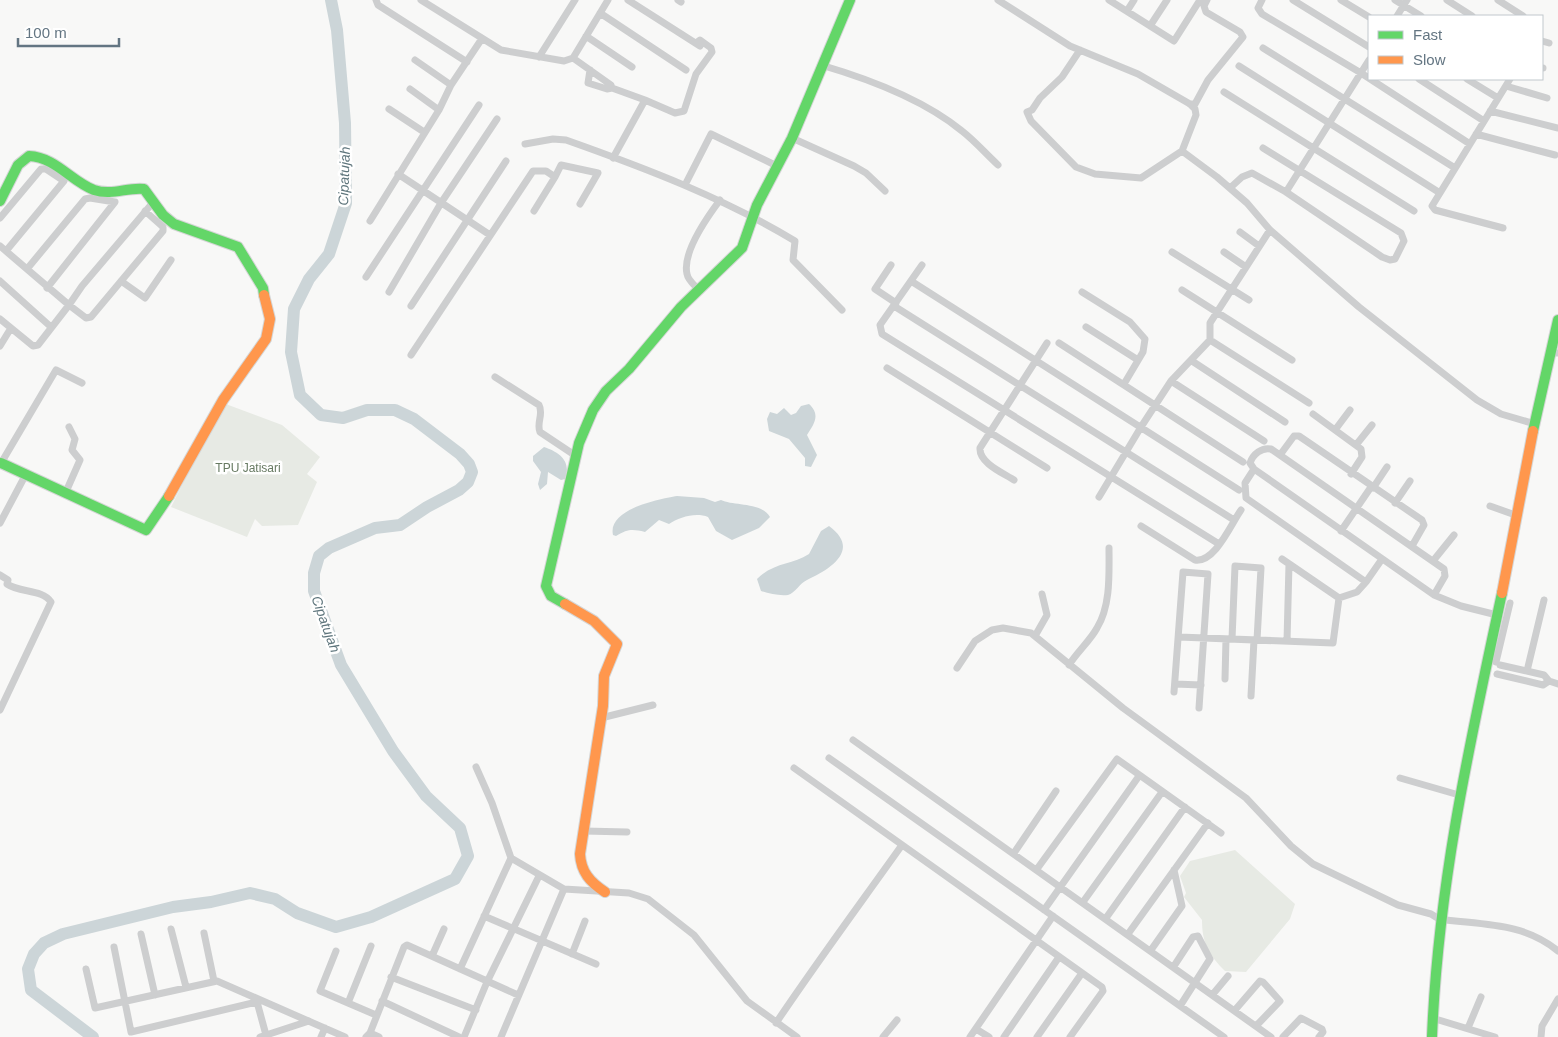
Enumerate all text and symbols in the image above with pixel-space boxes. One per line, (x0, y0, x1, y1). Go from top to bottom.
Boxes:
scale bar (18, 15, 119, 47)
legend (1368, 15, 1543, 80)
text: 100 m (25, 24, 67, 41)
text: Fast (1413, 26, 1443, 43)
text: Slow (1413, 51, 1446, 68)
water label: Cipatujah (335, 146, 353, 206)
park label: TPU Jatisari (215, 461, 281, 475)
water label: Cipatujah (308, 593, 344, 655)

